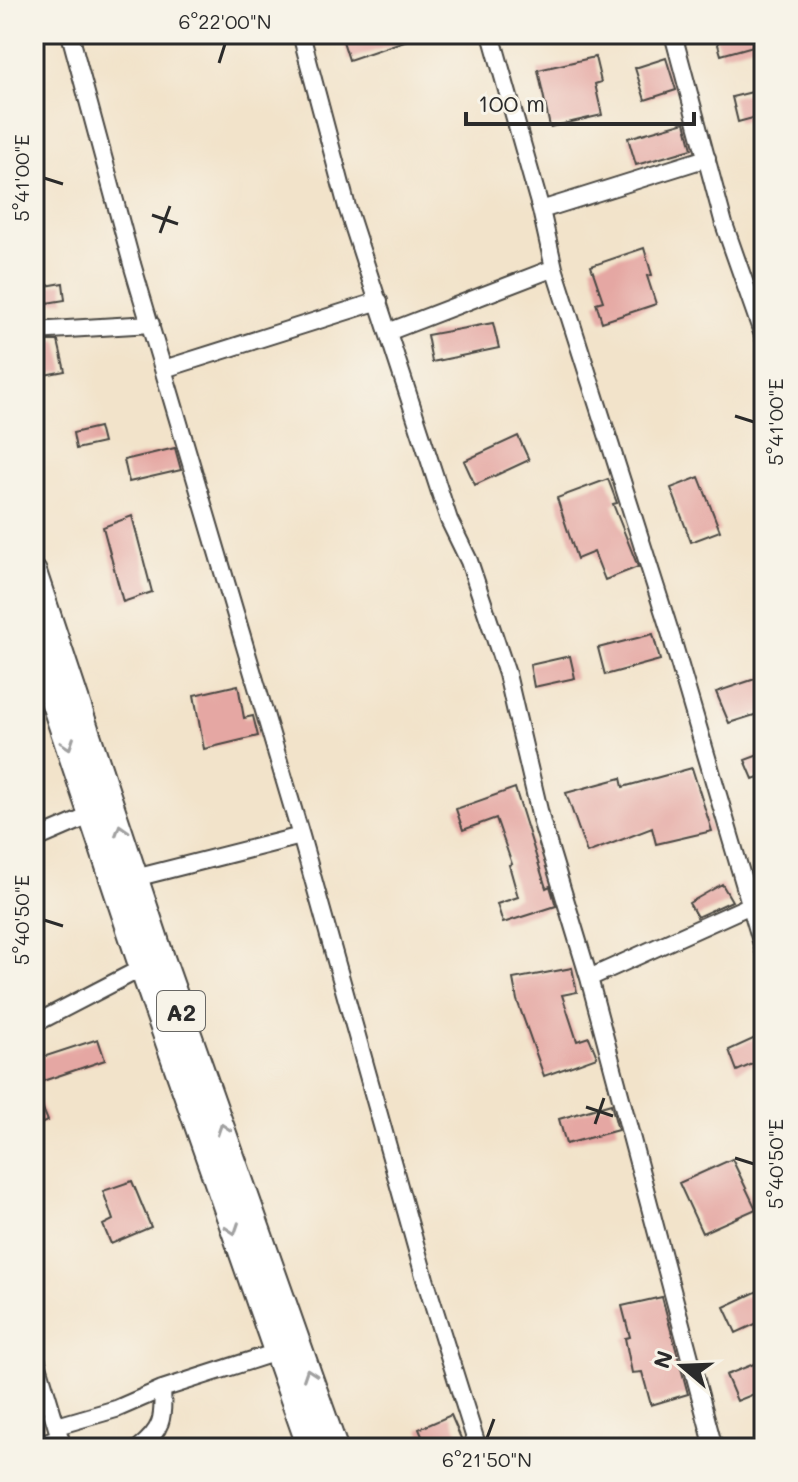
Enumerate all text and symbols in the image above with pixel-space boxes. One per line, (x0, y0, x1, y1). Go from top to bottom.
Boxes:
text: 6°22'00"N (179, 8, 271, 34)
scale bar (466, 76, 694, 126)
text: 100 m (478, 87, 545, 118)
text: 5°41'00"E (8, 134, 34, 222)
text: 5°41'00"E (762, 378, 788, 466)
one-way arrow (59, 737, 75, 751)
one-way arrow (114, 824, 130, 838)
text: 5°40'50"E (8, 875, 34, 965)
road number: A2 (157, 991, 205, 1031)
text: 5°40'50"E (762, 1119, 788, 1209)
one-way arrow (216, 1123, 232, 1137)
one-way arrow (224, 1221, 240, 1235)
north arrow (642, 1326, 722, 1406)
text: N (646, 1347, 679, 1372)
one-way arrow (302, 1368, 319, 1382)
text: 6°21'50"N (442, 1446, 532, 1472)

